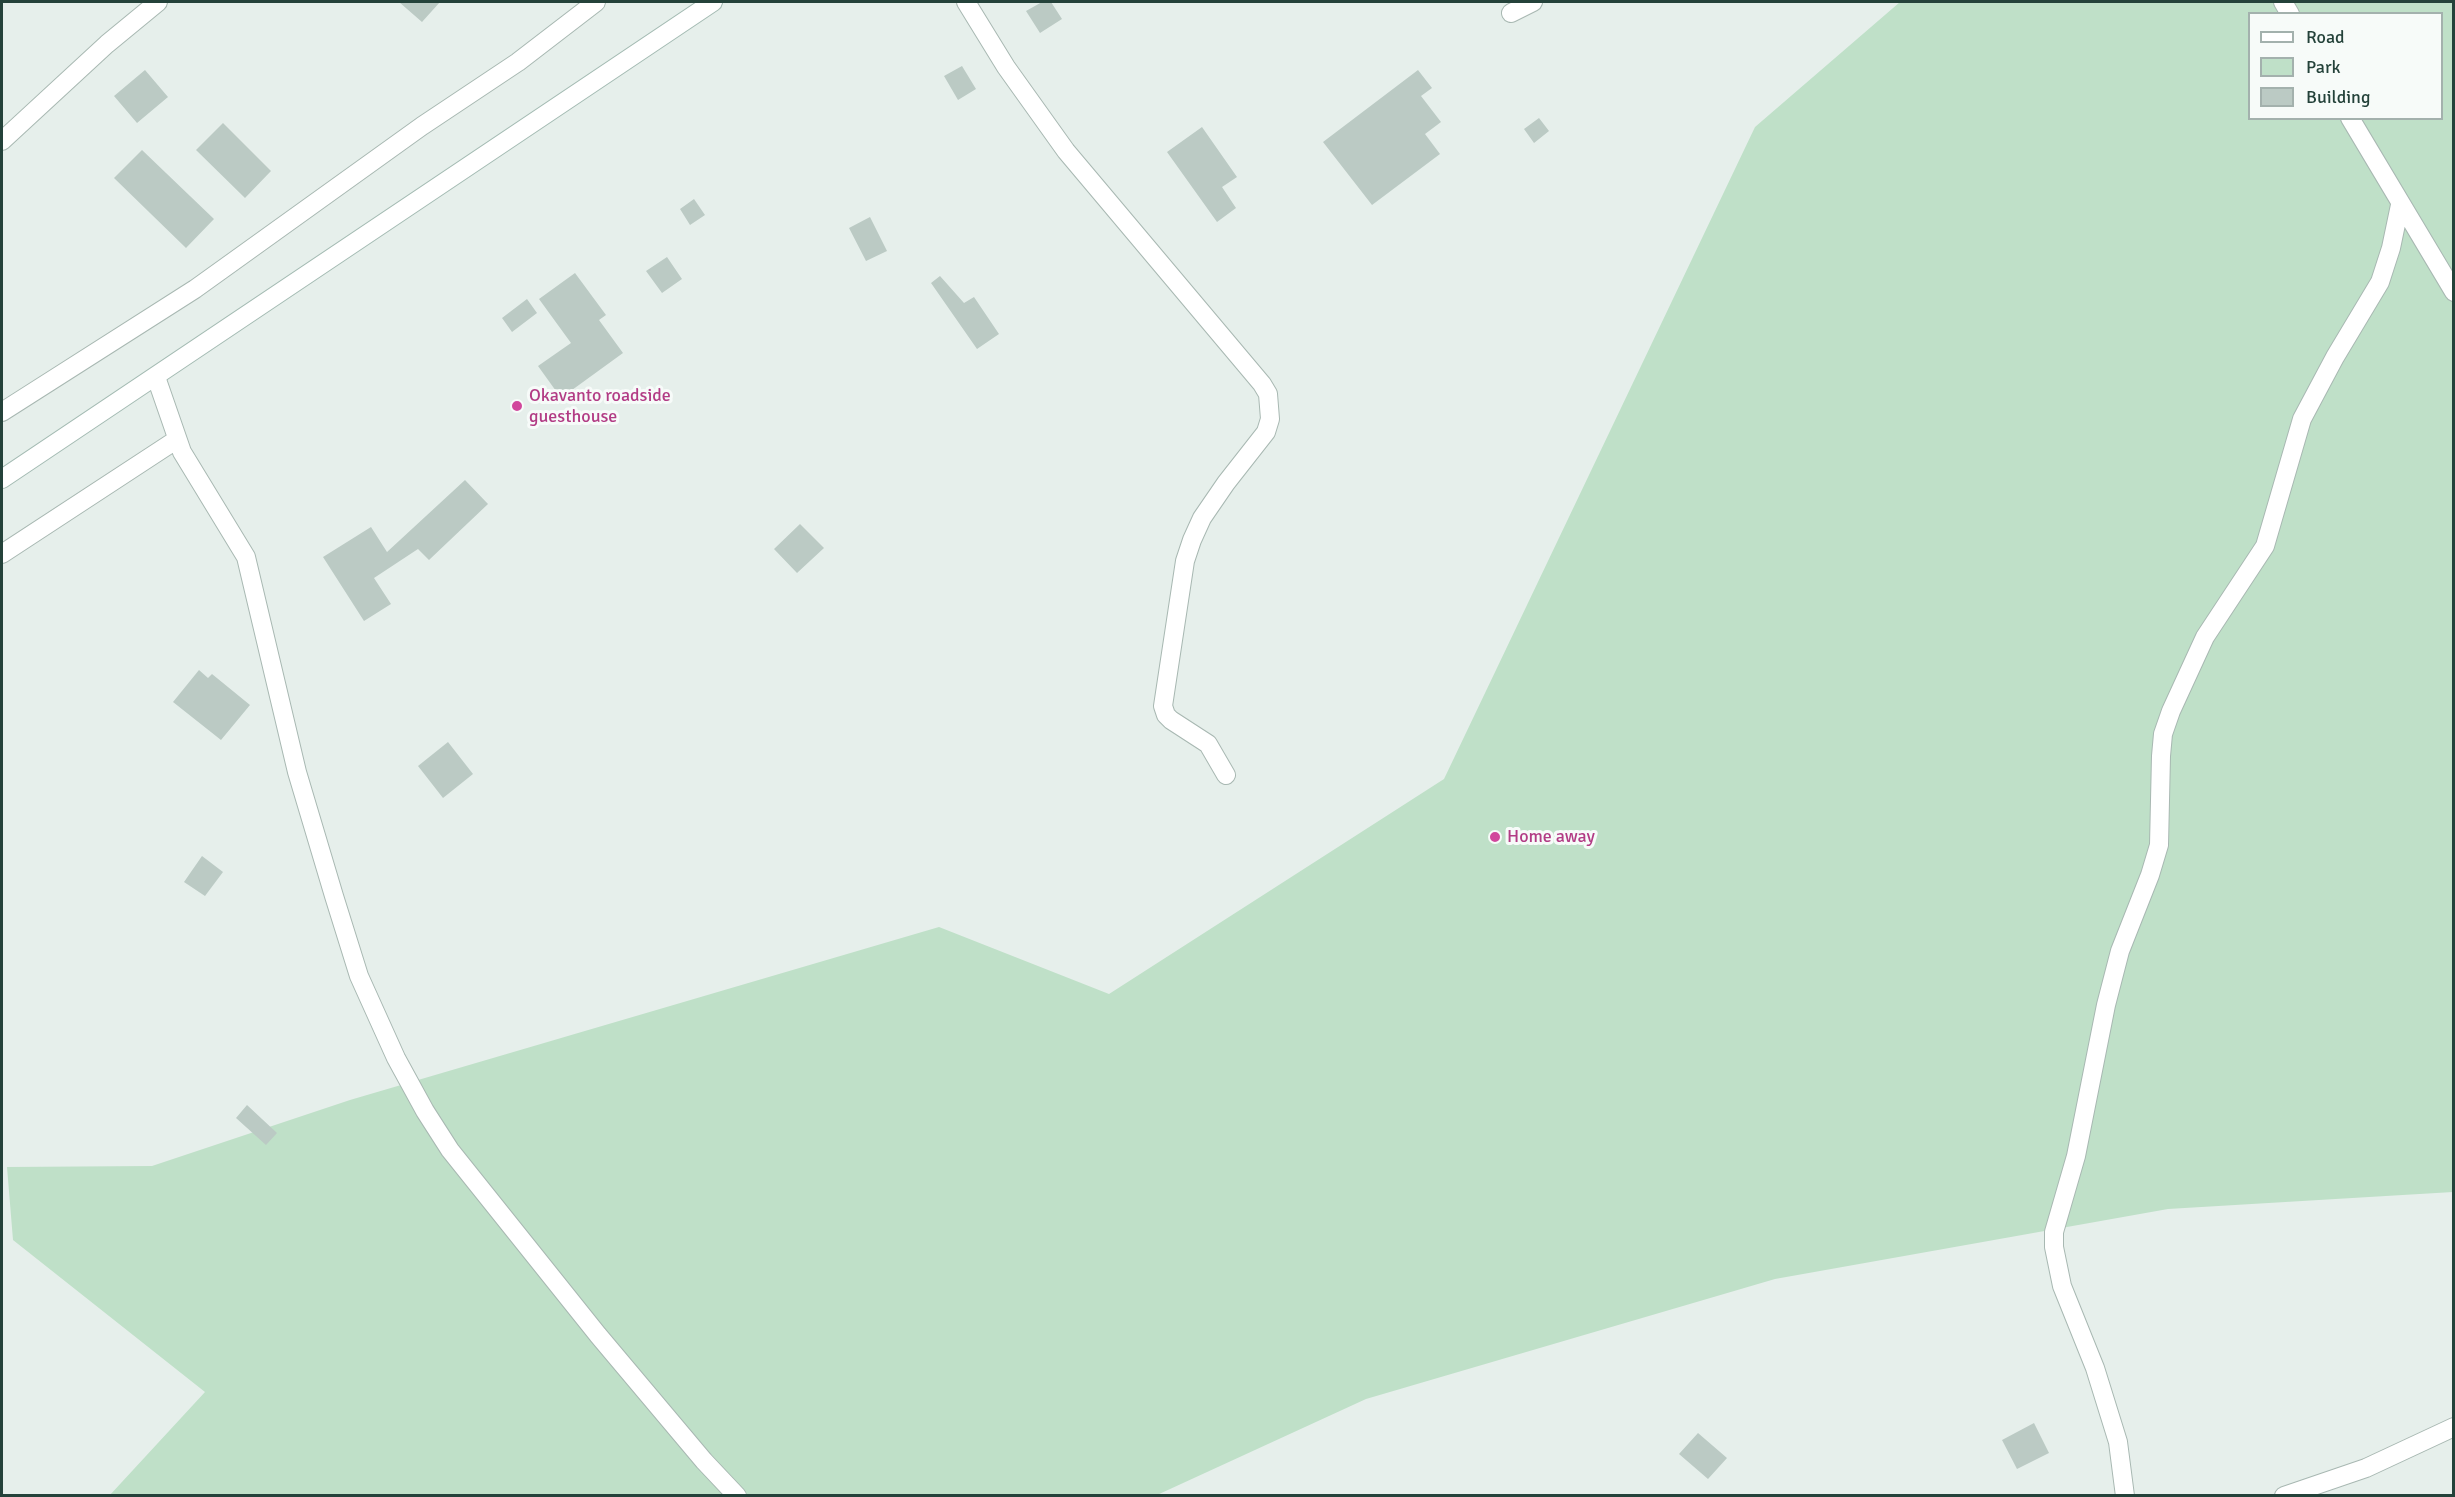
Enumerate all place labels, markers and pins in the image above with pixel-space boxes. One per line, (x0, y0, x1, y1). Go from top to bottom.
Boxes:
place label: Okavanto roadside guesthouse (529, 385, 671, 428)
marker: Okavanto roadside guesthouse (510, 399, 524, 413)
place label: Home away (1507, 826, 1595, 848)
marker: Home away (1488, 830, 1502, 844)

